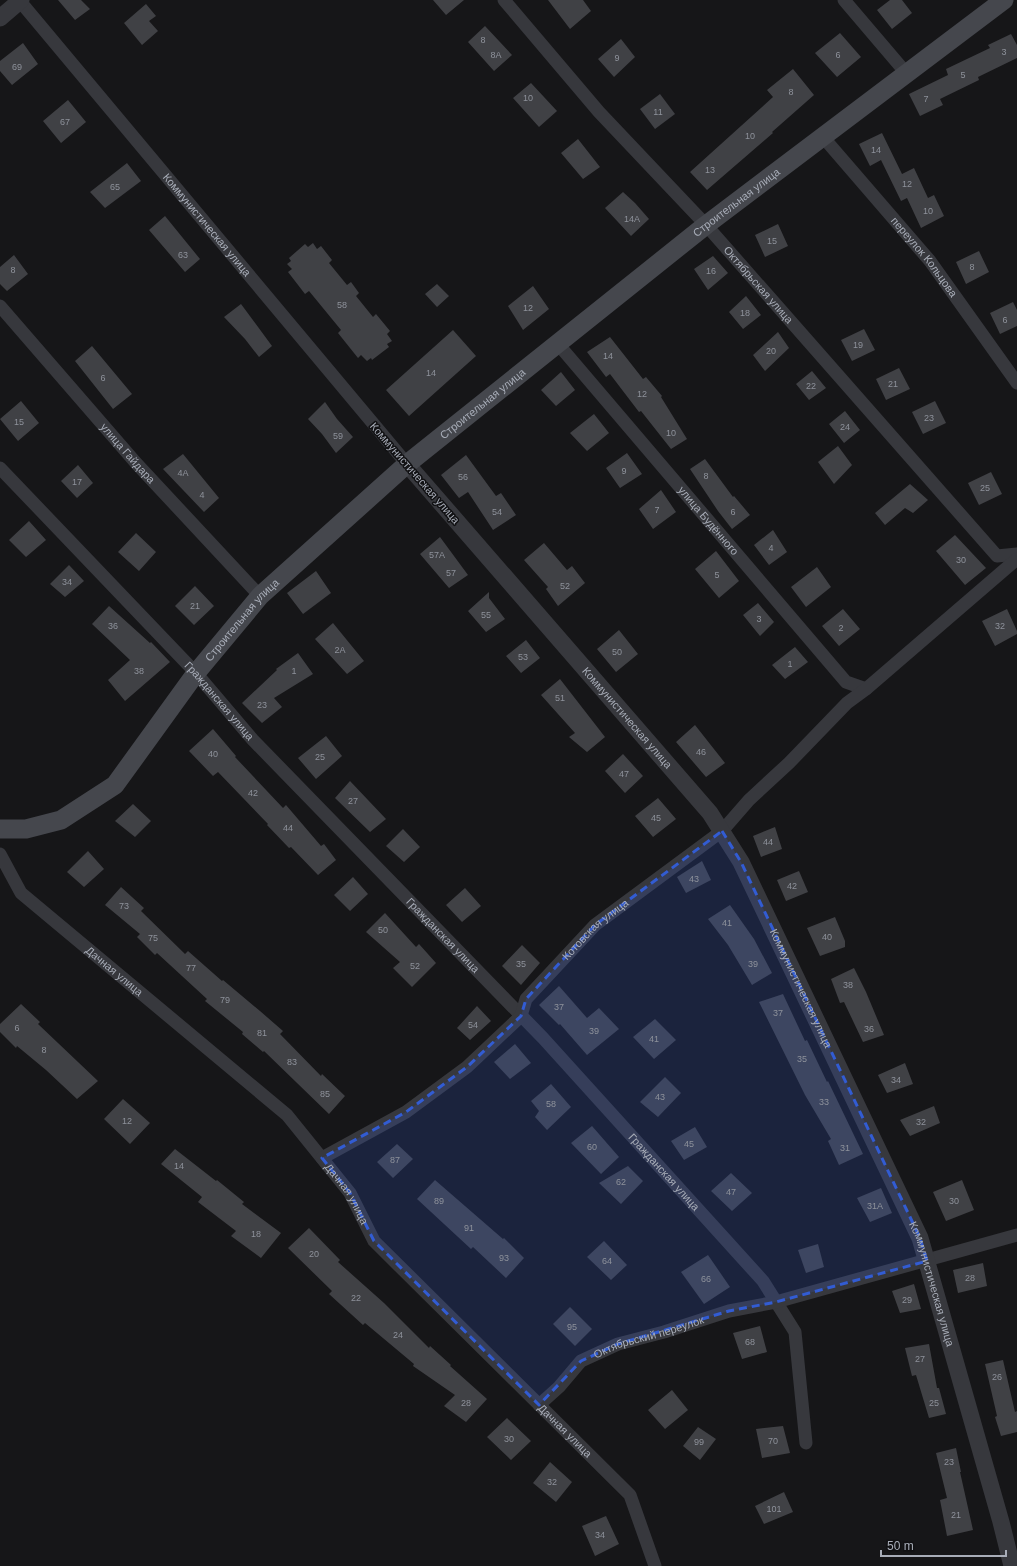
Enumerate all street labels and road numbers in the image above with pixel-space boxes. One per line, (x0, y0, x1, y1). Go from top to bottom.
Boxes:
street label: Строительная улица (690, 165, 783, 239)
street label: Коммунистическая улица (161, 171, 254, 279)
street label: переулок Кольцова (889, 215, 960, 300)
street label: Октябрьская улица (721, 244, 796, 326)
street label: Строительная улица (437, 365, 528, 441)
street label: Коммунистическая улица (368, 420, 463, 527)
street label: улица Гайдара (98, 421, 158, 486)
street label: улица Будённого (676, 484, 741, 557)
street label: Строительная улица (203, 576, 282, 663)
street label: Гражданская улица (182, 659, 257, 743)
street label: Коммунистическая улица (580, 665, 675, 771)
street label: Гражданская улица (404, 895, 483, 976)
street label: Котовская улица (560, 896, 631, 962)
street label: Коммунистическая улица (768, 927, 835, 1050)
street label: Дачная улица (83, 944, 146, 999)
street label: Гражданская улица (626, 1131, 703, 1213)
street label: Дачная улица (323, 1161, 371, 1227)
street label: Коммунистическая улица (907, 1219, 957, 1349)
street label: Октябрьский переулок (592, 1313, 705, 1360)
street label: Дачная улица (536, 1402, 595, 1460)

